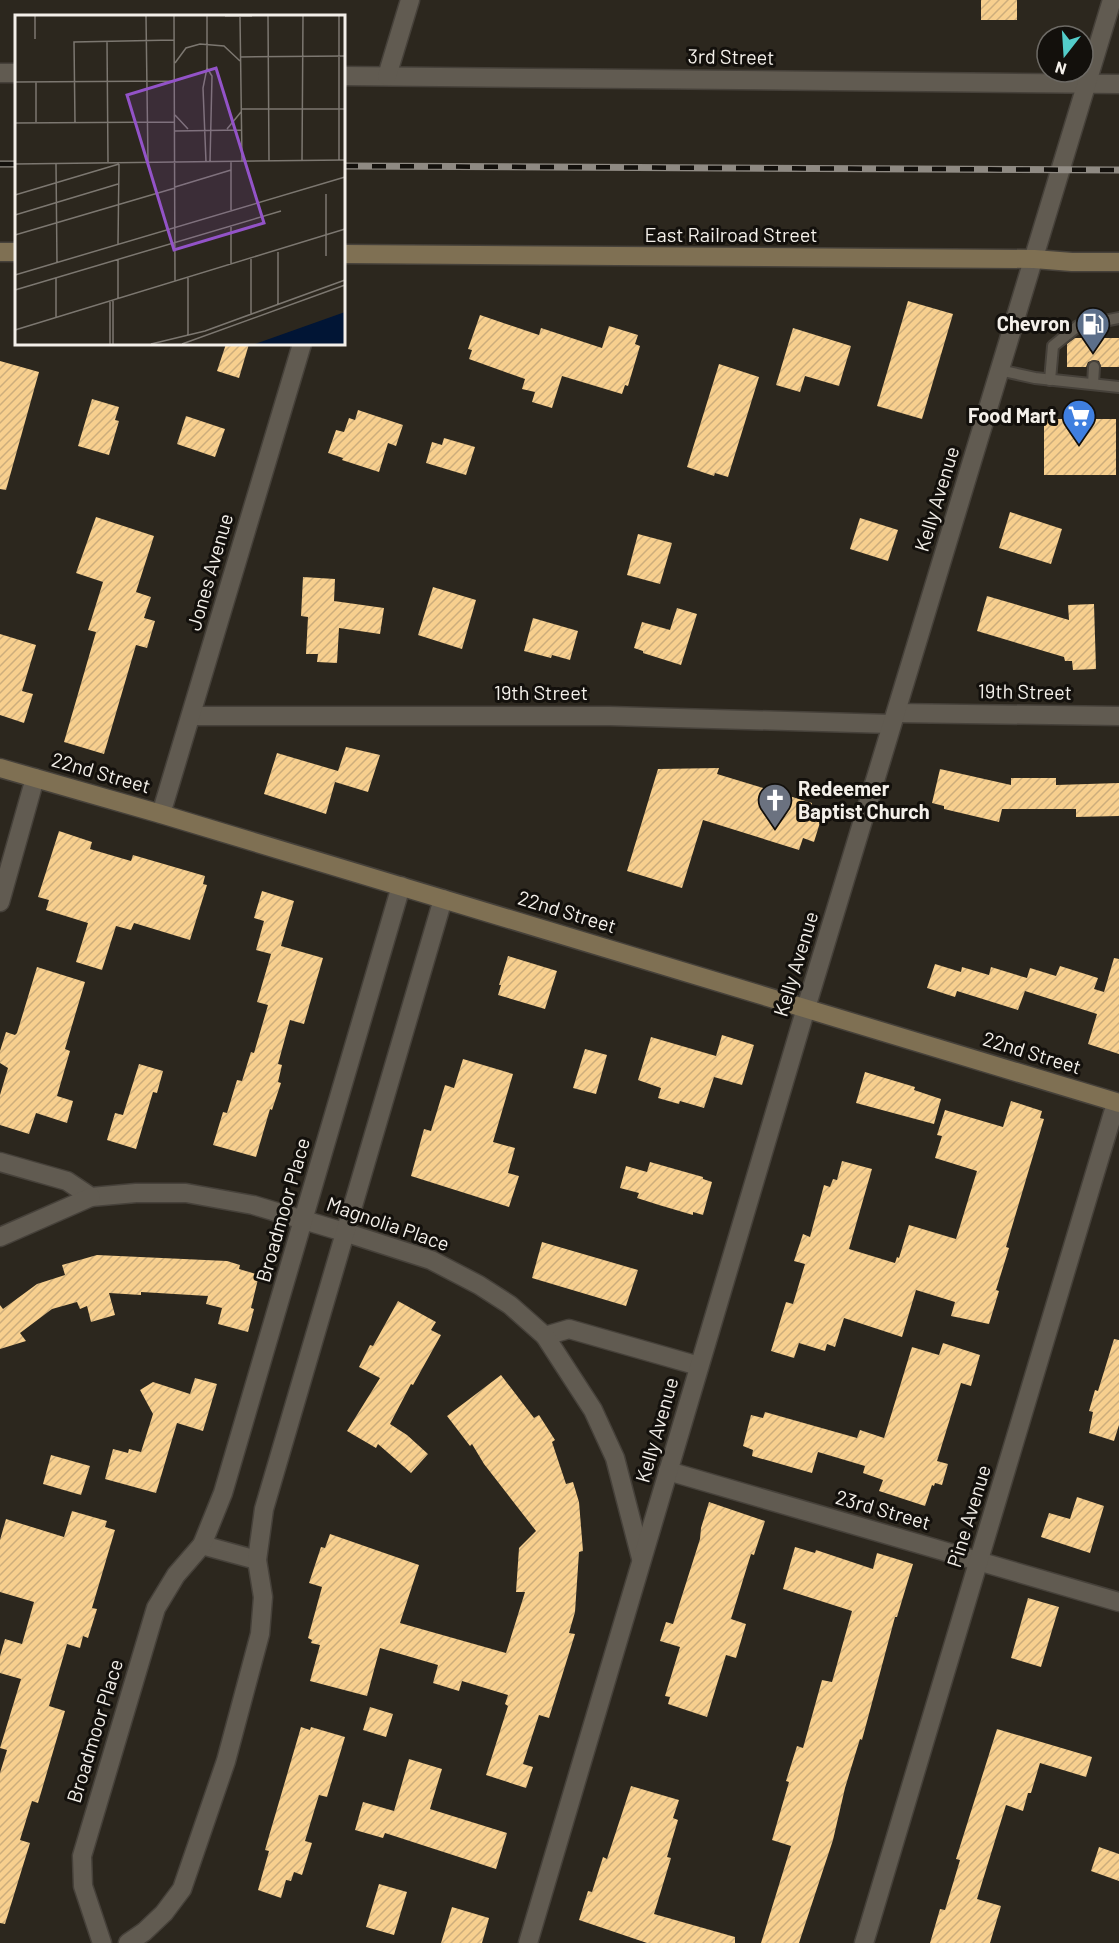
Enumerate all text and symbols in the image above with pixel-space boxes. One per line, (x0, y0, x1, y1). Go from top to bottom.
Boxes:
inset map (15, 15, 345, 345)
north arrow (1035, 24, 1095, 84)
street label: 3rd Street (687, 43, 775, 69)
text: N (1053, 58, 1068, 79)
street label: East Railroad Street (644, 222, 818, 246)
fuel station icon: Chevron (1075, 306, 1111, 353)
place label: Chevron (997, 311, 1070, 335)
supermarket icon: Food Mart (1061, 398, 1097, 445)
place label: Food Mart (968, 403, 1056, 427)
street label: Kelly Avenue (909, 443, 963, 554)
street label: Jones Avenue (181, 510, 237, 633)
street label: 19th Street (978, 678, 1072, 704)
street label: 19th Street (494, 680, 588, 704)
street label: 22nd Street (49, 746, 153, 798)
place label: Redeemer Baptist Church (798, 776, 930, 823)
church icon: Redeemer Baptist Church (757, 782, 793, 829)
street label: 22nd Street (515, 885, 619, 937)
street label: Kelly Avenue (768, 908, 822, 1019)
street label: 22nd Street (980, 1026, 1084, 1078)
street label: Broadmoor Place (250, 1135, 314, 1285)
street label: Magnolia Place (324, 1191, 453, 1255)
street label: Kelly Avenue (630, 1374, 683, 1485)
street label: Pine Avenue (941, 1462, 995, 1570)
street label: 23rd Street (833, 1484, 933, 1534)
street label: Broadmoor Place (61, 1656, 127, 1805)

